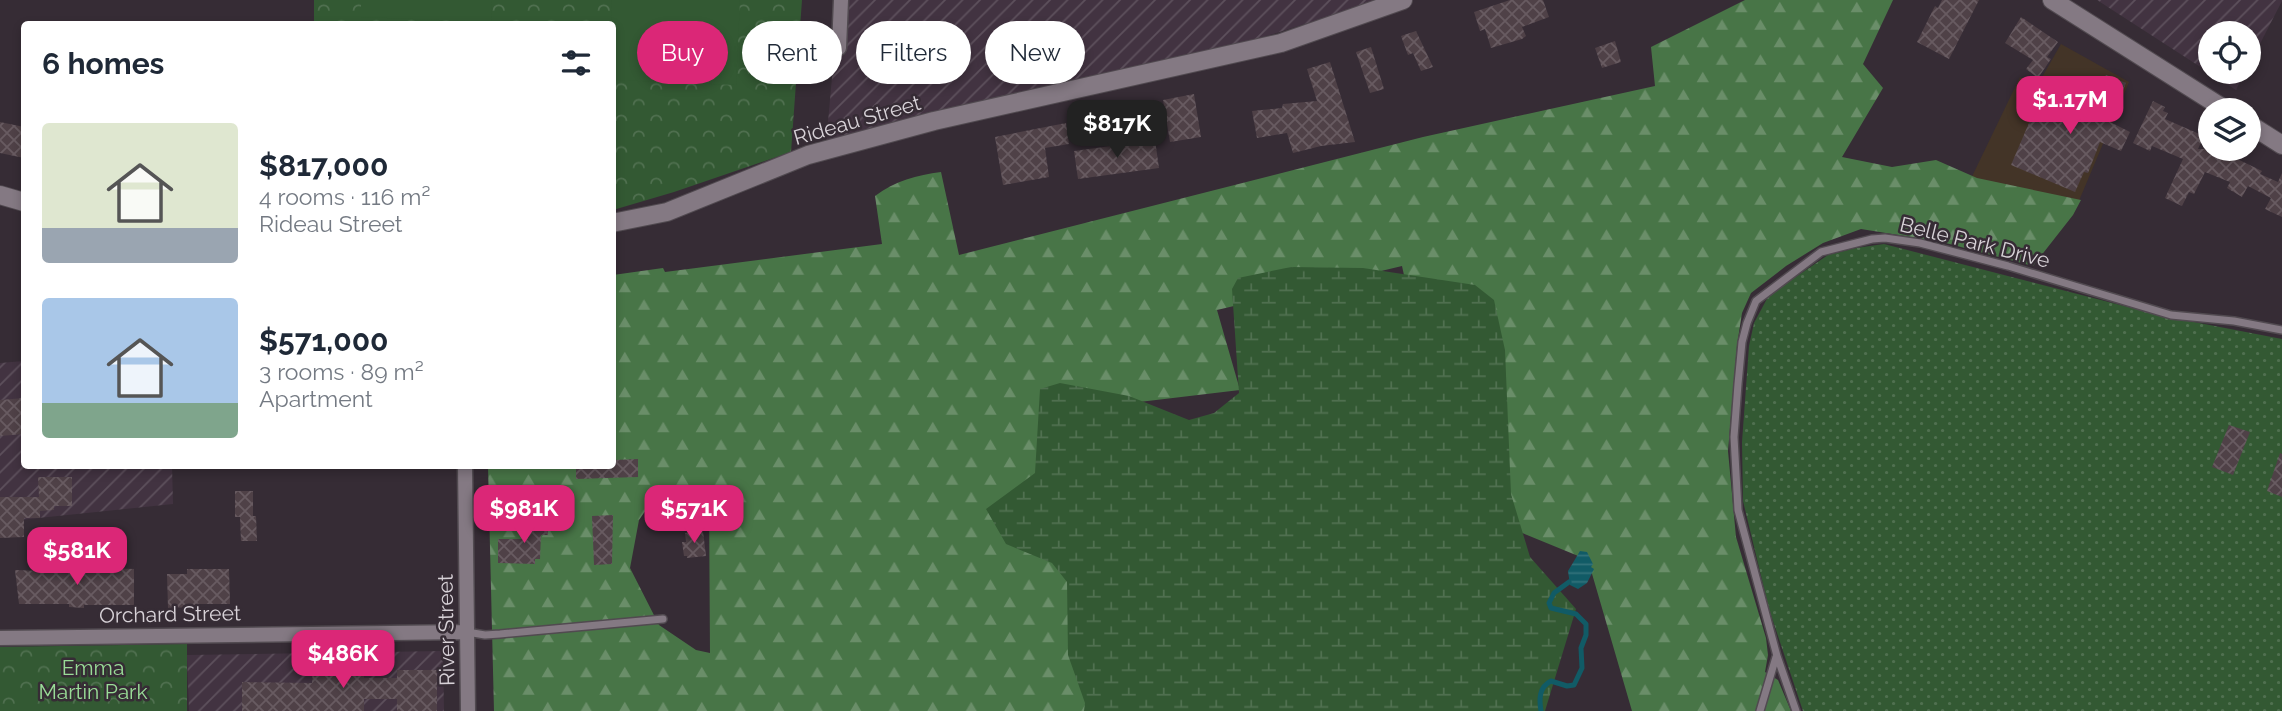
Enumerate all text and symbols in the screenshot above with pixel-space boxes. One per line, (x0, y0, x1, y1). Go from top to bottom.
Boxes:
chip: Buy (637, 21, 728, 84)
chip: Rent (742, 21, 842, 84)
chip: Filters (856, 21, 971, 84)
chip: New (985, 21, 1085, 84)
map controls (2198, 21, 2261, 161)
button: locate (2198, 21, 2261, 84)
icon: filters (557, 44, 595, 82)
text: 6 homes (42, 46, 164, 81)
pin: $1.17M (2013, 76, 2127, 136)
text: $1.17M (2032, 85, 2108, 112)
street label: Rideau Street (791, 90, 923, 150)
button: layers (2198, 98, 2261, 161)
pin: $817K (1068, 100, 1166, 160)
text: $817K (1083, 109, 1151, 136)
text: $817,000 (259, 148, 388, 183)
icon: home (98, 151, 182, 235)
text: 4 rooms · 116 m² (259, 183, 430, 210)
text: Rideau Street (259, 210, 403, 237)
street label: Belle Park Drive (1897, 211, 2053, 273)
text: $571,000 (259, 323, 389, 358)
icon: home (98, 326, 182, 410)
text: 3 rooms · 89 m² (259, 358, 424, 385)
text: Apartment (259, 385, 373, 412)
pin: $981K (475, 486, 573, 545)
pin: $571K (645, 486, 743, 545)
text: $981K (490, 494, 558, 521)
text: $571K (661, 494, 727, 521)
pin: $581K (28, 528, 126, 587)
text: $581K (43, 536, 111, 563)
street label: River Street (433, 574, 459, 686)
street label: Orchard Street (99, 600, 241, 628)
pin: $486K (294, 630, 392, 690)
text: $486K (308, 639, 378, 666)
park label: Emma Martin Park (38, 655, 148, 704)

